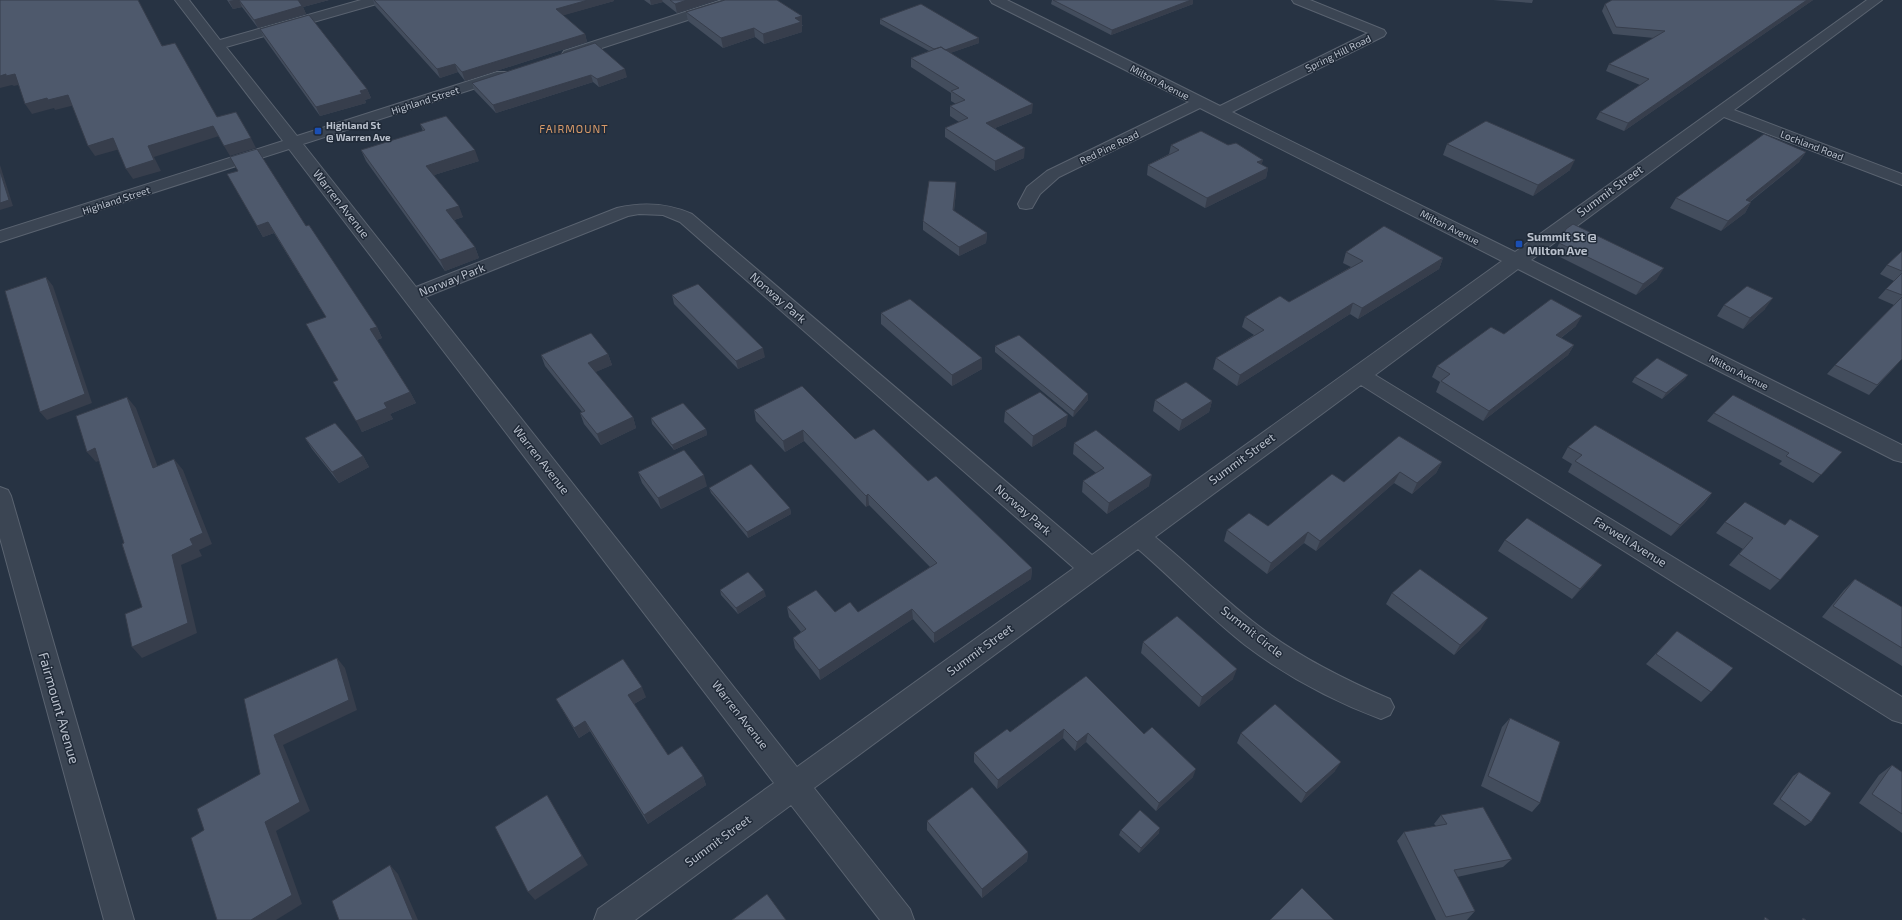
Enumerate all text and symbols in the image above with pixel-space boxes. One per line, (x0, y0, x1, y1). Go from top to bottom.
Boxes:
street label: Spring Hill Road (1303, 32, 1373, 74)
street label: Milton Avenue (1128, 62, 1192, 102)
street label: Highland Street (390, 83, 461, 117)
place label: Highland St @ Warren Ave (326, 119, 391, 143)
district label: FAIRMOUNT (539, 122, 609, 135)
marker: Highland St @ Warren Ave (313, 126, 323, 136)
street label: Lochland Road (1779, 127, 1845, 163)
street label: Red Pine Road (1077, 128, 1141, 166)
street label: Summit Street (1574, 161, 1645, 219)
street label: Warren Avenue (311, 166, 373, 241)
street label: Highland Street (81, 183, 152, 217)
street label: Milton Avenue (1418, 207, 1482, 247)
place label: Summit St @ Milton Ave (1527, 229, 1597, 257)
marker: Summit St @ Milton Ave (1514, 239, 1524, 249)
street label: Norway Park (417, 260, 487, 299)
street label: Norway Park (748, 269, 810, 325)
street label: Milton Avenue (1707, 352, 1771, 392)
street label: Warren Avenue (511, 422, 573, 497)
street label: Summit Street (1206, 429, 1277, 487)
street label: Norway Park (993, 481, 1055, 537)
street label: Farwell Avenue (1591, 513, 1670, 569)
street label: Summit Circle (1219, 603, 1287, 660)
street label: Summit Street (944, 620, 1015, 678)
street label: Fairmount Avenue (35, 650, 84, 766)
street label: Warren Avenue (710, 677, 772, 752)
street label: Summit Street (682, 811, 753, 869)

